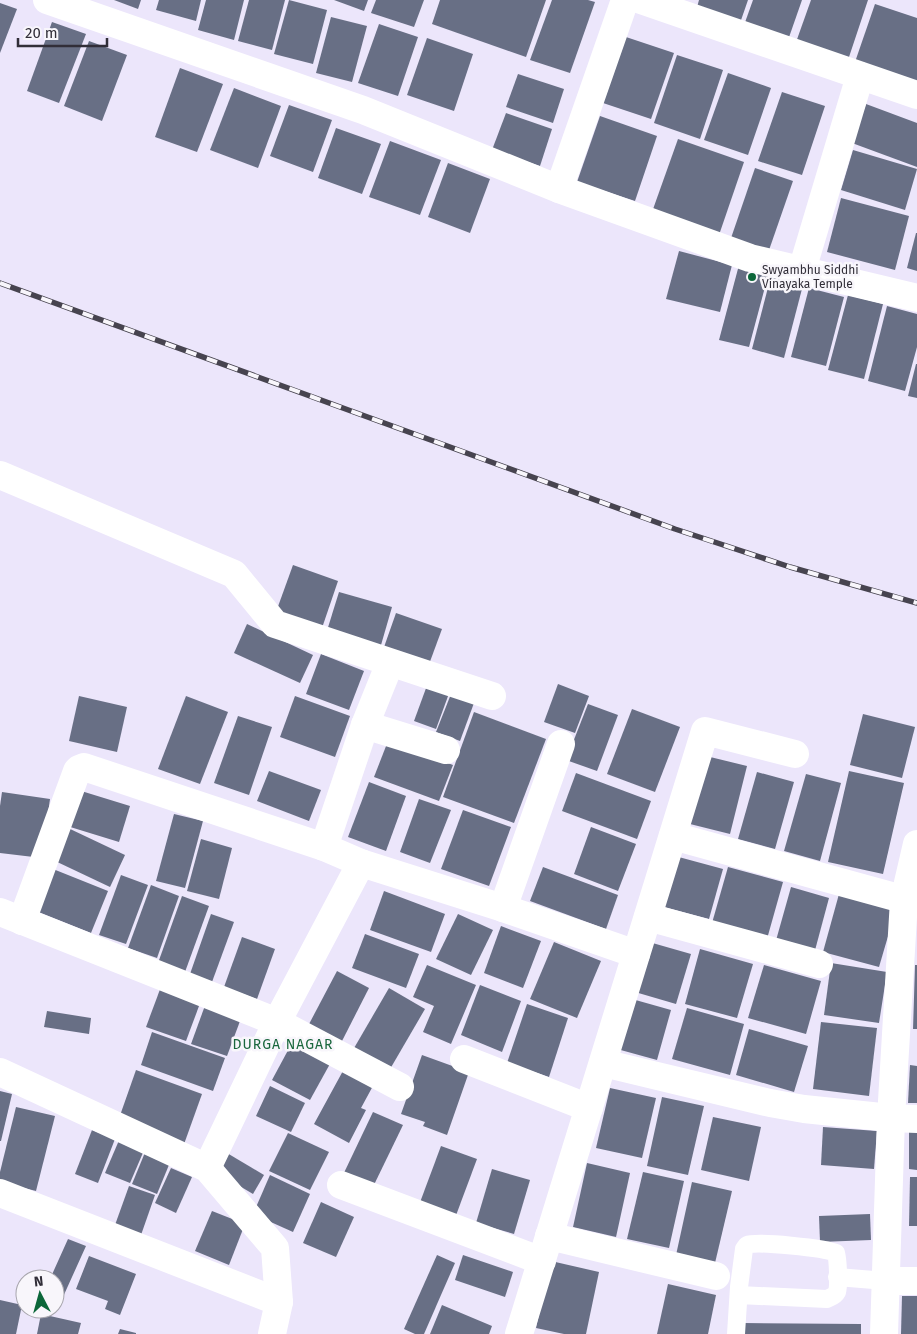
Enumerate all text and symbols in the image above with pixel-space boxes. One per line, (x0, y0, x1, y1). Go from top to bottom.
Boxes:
scale bar (18, 15, 106, 47)
text: 20 m (25, 24, 58, 42)
place label: Swyambhu Siddhi Vinayaka Temple (762, 263, 859, 291)
marker: Swyambhu Siddhi Vinayaka Temple (746, 271, 758, 283)
district label: DURGA NAGAR (233, 1036, 333, 1053)
north arrow (15, 1269, 65, 1319)
text: N (33, 1273, 44, 1291)

